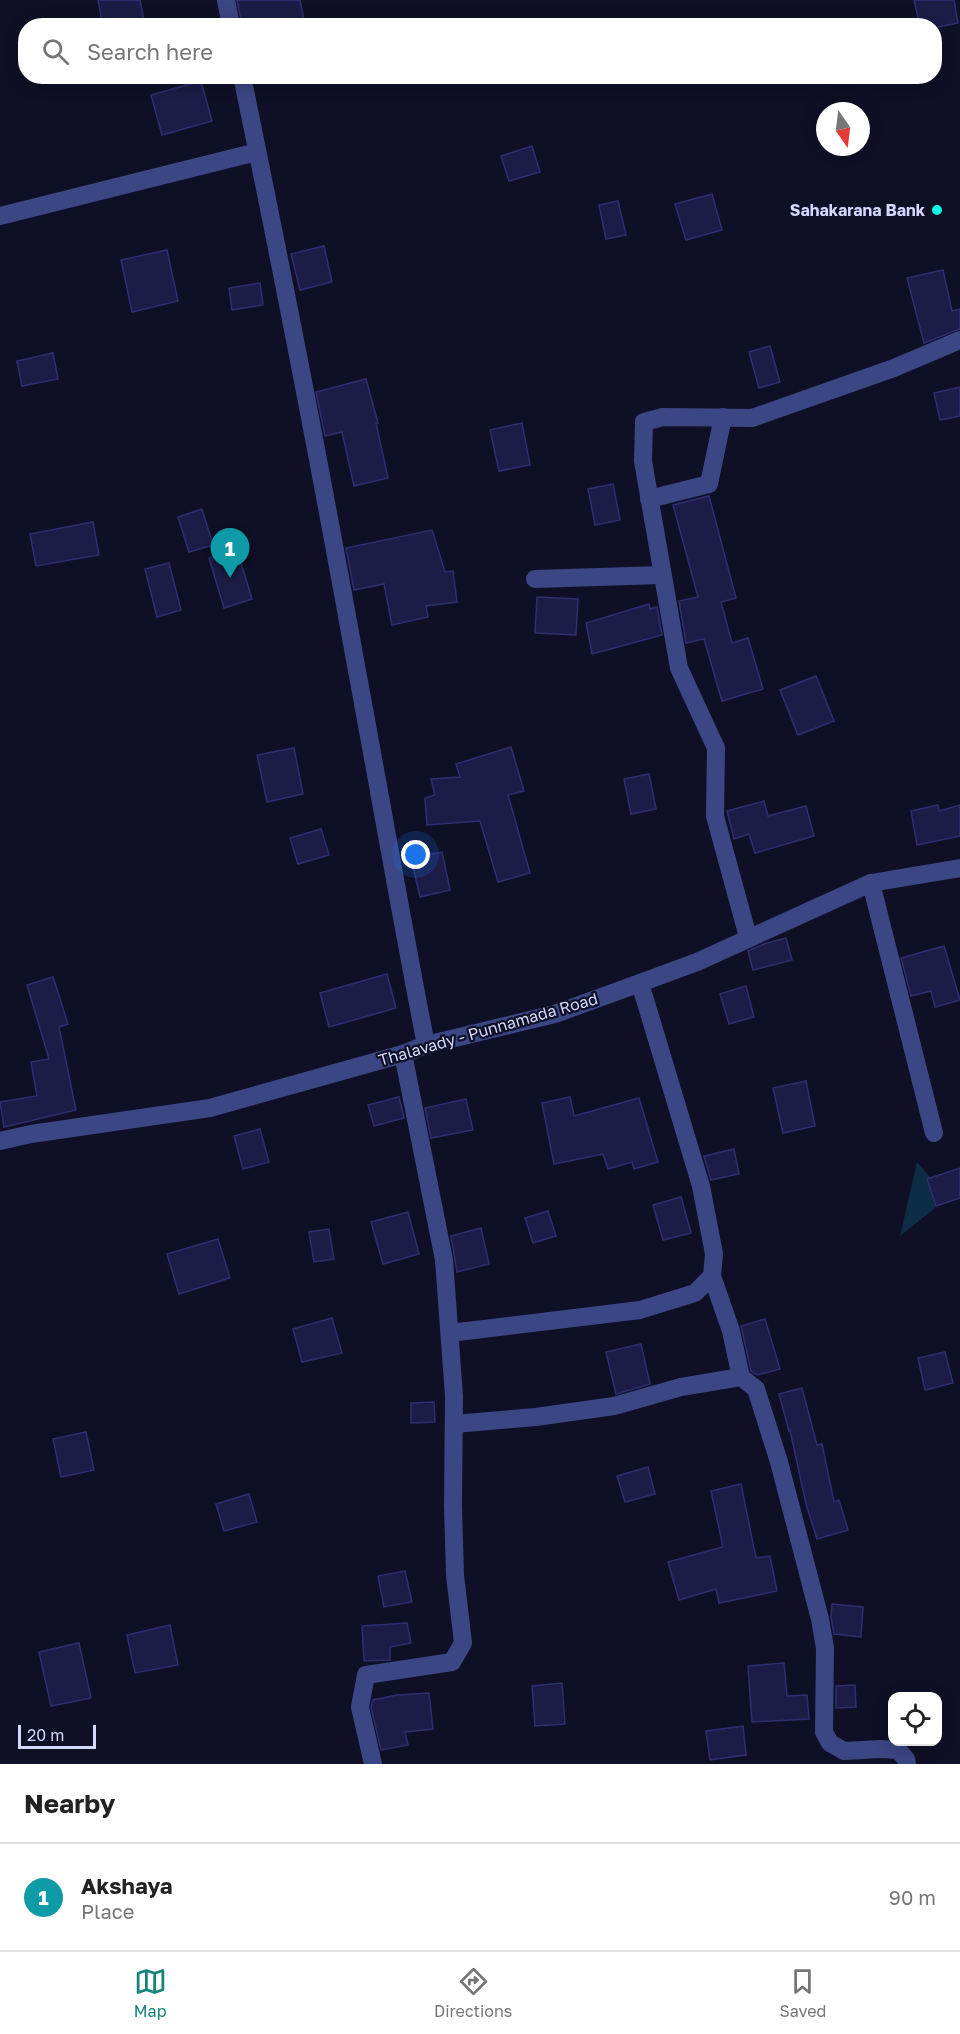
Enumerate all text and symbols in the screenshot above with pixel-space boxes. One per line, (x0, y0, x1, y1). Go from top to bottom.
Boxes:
search box (18, 18, 942, 84)
icon: search (39, 35, 72, 68)
text: Search here (87, 38, 213, 65)
north arrow (816, 102, 870, 156)
place label: Sahakarana Bank (790, 200, 926, 220)
marker: Sahakarana Bank (930, 203, 944, 217)
pin: 1 (210, 528, 250, 578)
your location (401, 840, 430, 869)
street label: Thalavady - Punnamada Road (376, 988, 600, 1070)
map controls (888, 1692, 942, 1746)
button: locate (888, 1692, 942, 1746)
scale bar (18, 1722, 96, 1750)
text: 20 m (27, 1725, 64, 1745)
text: Nearby (24, 1788, 115, 1819)
text: Akshaya (81, 1872, 173, 1899)
text: 1 (38, 1885, 49, 1909)
text: 90 m (889, 1885, 936, 1909)
text: Place (81, 1899, 134, 1923)
tab: Map (134, 1965, 167, 2021)
tab: Directions (434, 1965, 512, 2021)
tab: Saved (780, 1965, 826, 2021)

